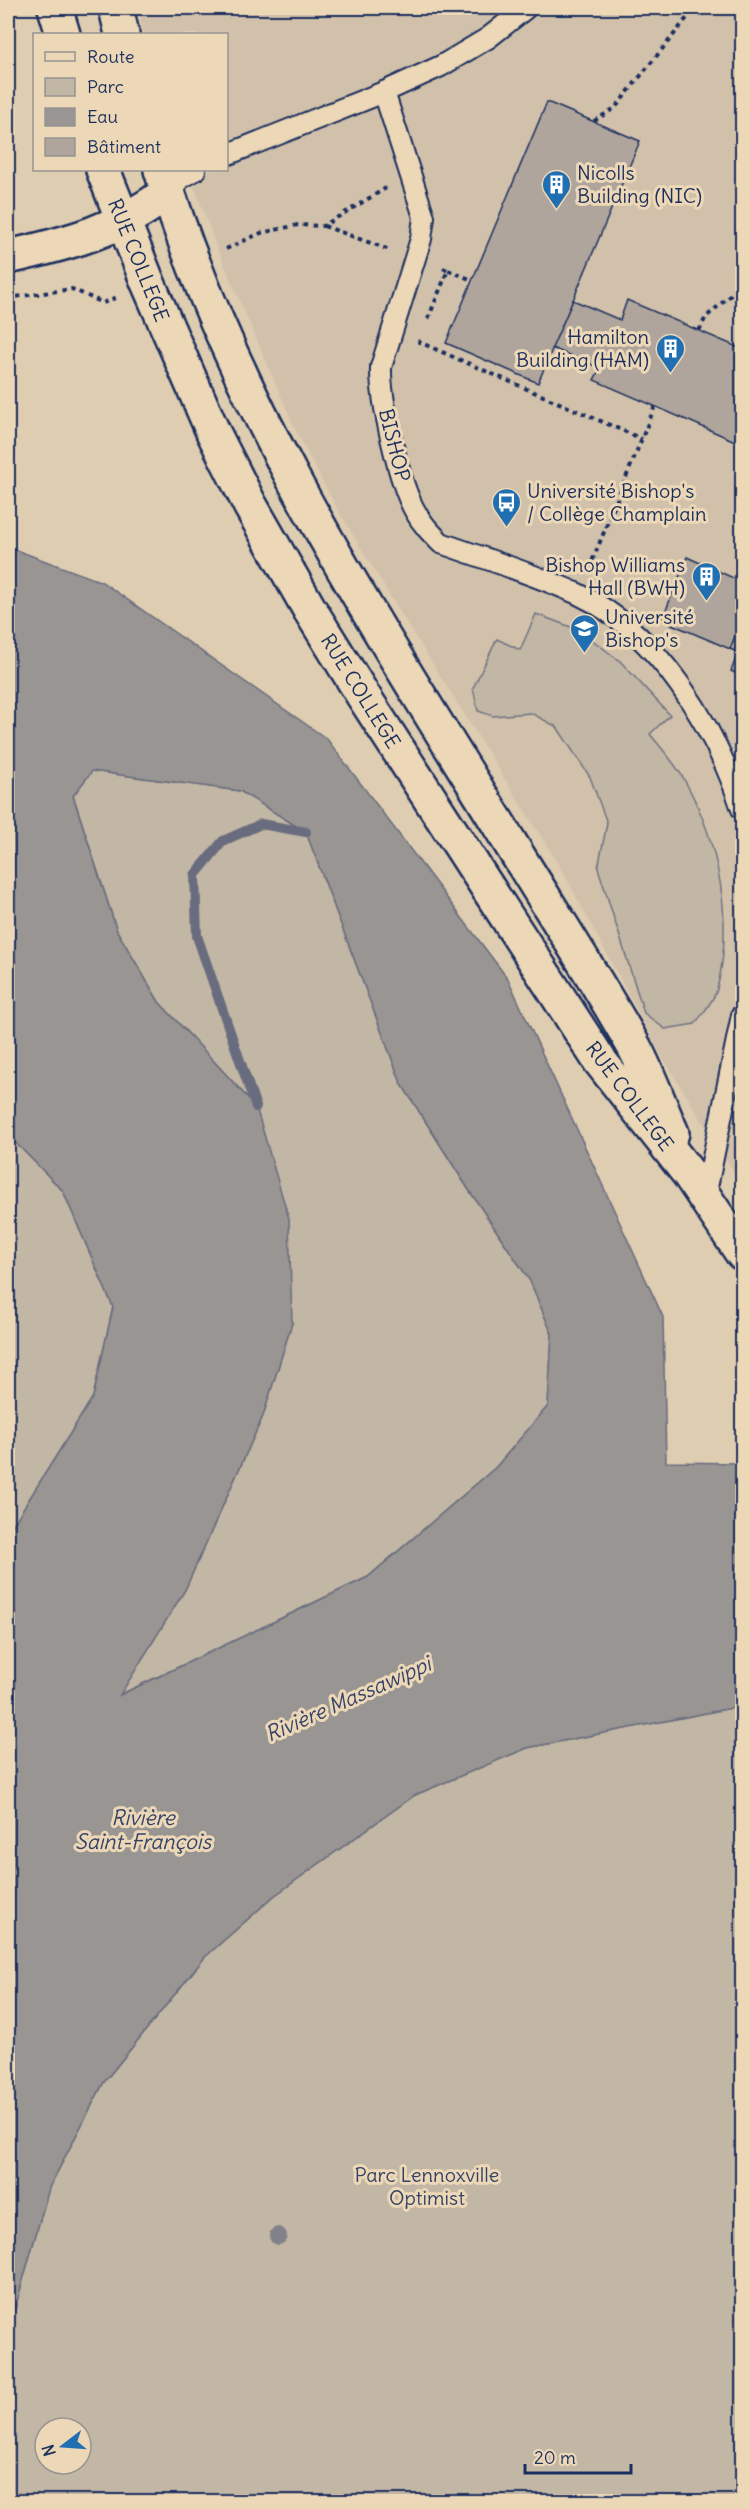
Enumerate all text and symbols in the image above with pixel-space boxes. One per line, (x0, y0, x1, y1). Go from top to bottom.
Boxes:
legend (33, 33, 228, 171)
text: Route (87, 45, 135, 68)
text: Parc (87, 75, 124, 98)
text: Eau (87, 105, 118, 128)
text: Bâtiment (87, 135, 161, 158)
place label: Nicolls Building (NIC) (577, 160, 702, 208)
building icon: Nicolls Building (NIC) (540, 168, 572, 210)
street label: RUE COLLEGE (103, 195, 175, 325)
place label: Hamilton Building (HAM) (516, 324, 649, 372)
building icon: Hamilton Building (HAM) (654, 332, 686, 374)
street label: BISHOP (374, 406, 416, 484)
place label: Université Bishop's / Collège Champlain (527, 478, 707, 526)
bus stop icon: Université Bishop's / Collège Champlain (490, 486, 522, 528)
place label: Bishop Williams Hall (BWH) (545, 552, 685, 600)
building icon: Bishop Williams Hall (BWH) (690, 560, 722, 602)
place label: Université Bishop's (605, 604, 694, 652)
school or university icon: Université Bishop's (568, 612, 600, 654)
street label: RUE COLLEGE (316, 629, 406, 753)
street label: RUE COLLEGE (581, 1036, 679, 1156)
water label: Rivière Massawippi (261, 1649, 437, 1748)
water label: Rivière Saint-François (75, 1804, 212, 1855)
park label: Parc Lennoxville Optimist (355, 2162, 499, 2210)
north arrow (33, 2416, 93, 2476)
scale bar (525, 2437, 632, 2475)
text: N (37, 2442, 60, 2459)
text: 20 m (534, 2446, 576, 2469)

